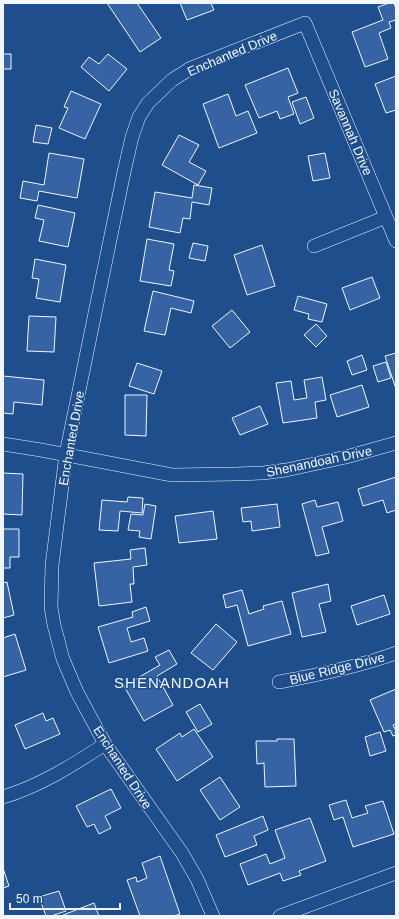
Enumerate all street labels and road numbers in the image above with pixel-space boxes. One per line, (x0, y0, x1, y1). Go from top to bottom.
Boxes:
street label: Enchanted Drive (185, 28, 279, 79)
street label: Savannah Drive (326, 87, 376, 178)
street label: Enchanted Drive (56, 389, 87, 487)
street label: Shenandoah Drive (265, 443, 373, 480)
street label: Blue Ridge Drive (288, 649, 386, 688)
street label: Enchanted Drive (90, 723, 155, 812)

